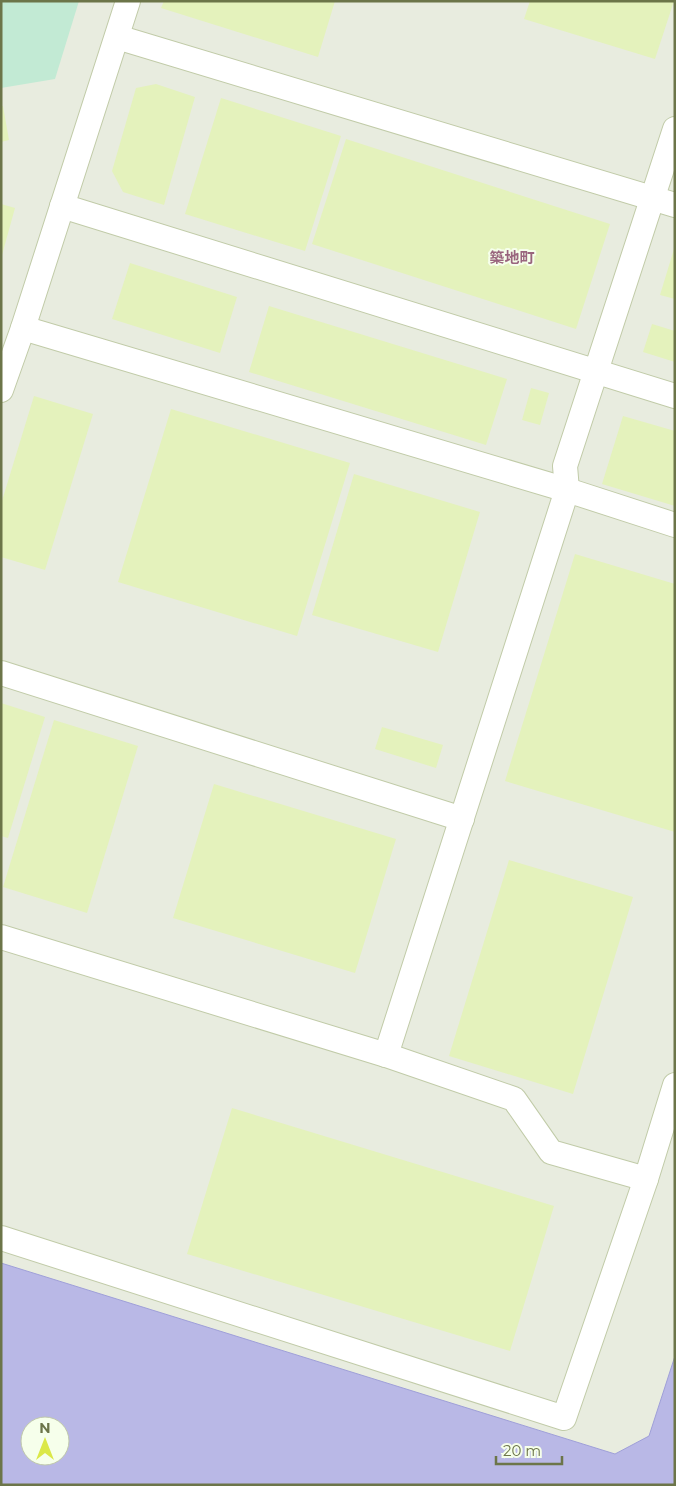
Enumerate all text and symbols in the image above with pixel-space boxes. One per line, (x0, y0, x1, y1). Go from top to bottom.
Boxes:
district label: 築地町 (489, 248, 535, 267)
north arrow (20, 1416, 70, 1466)
text: N (39, 1419, 51, 1437)
scale bar (496, 1434, 562, 1466)
text: 20 m (503, 1441, 541, 1460)

